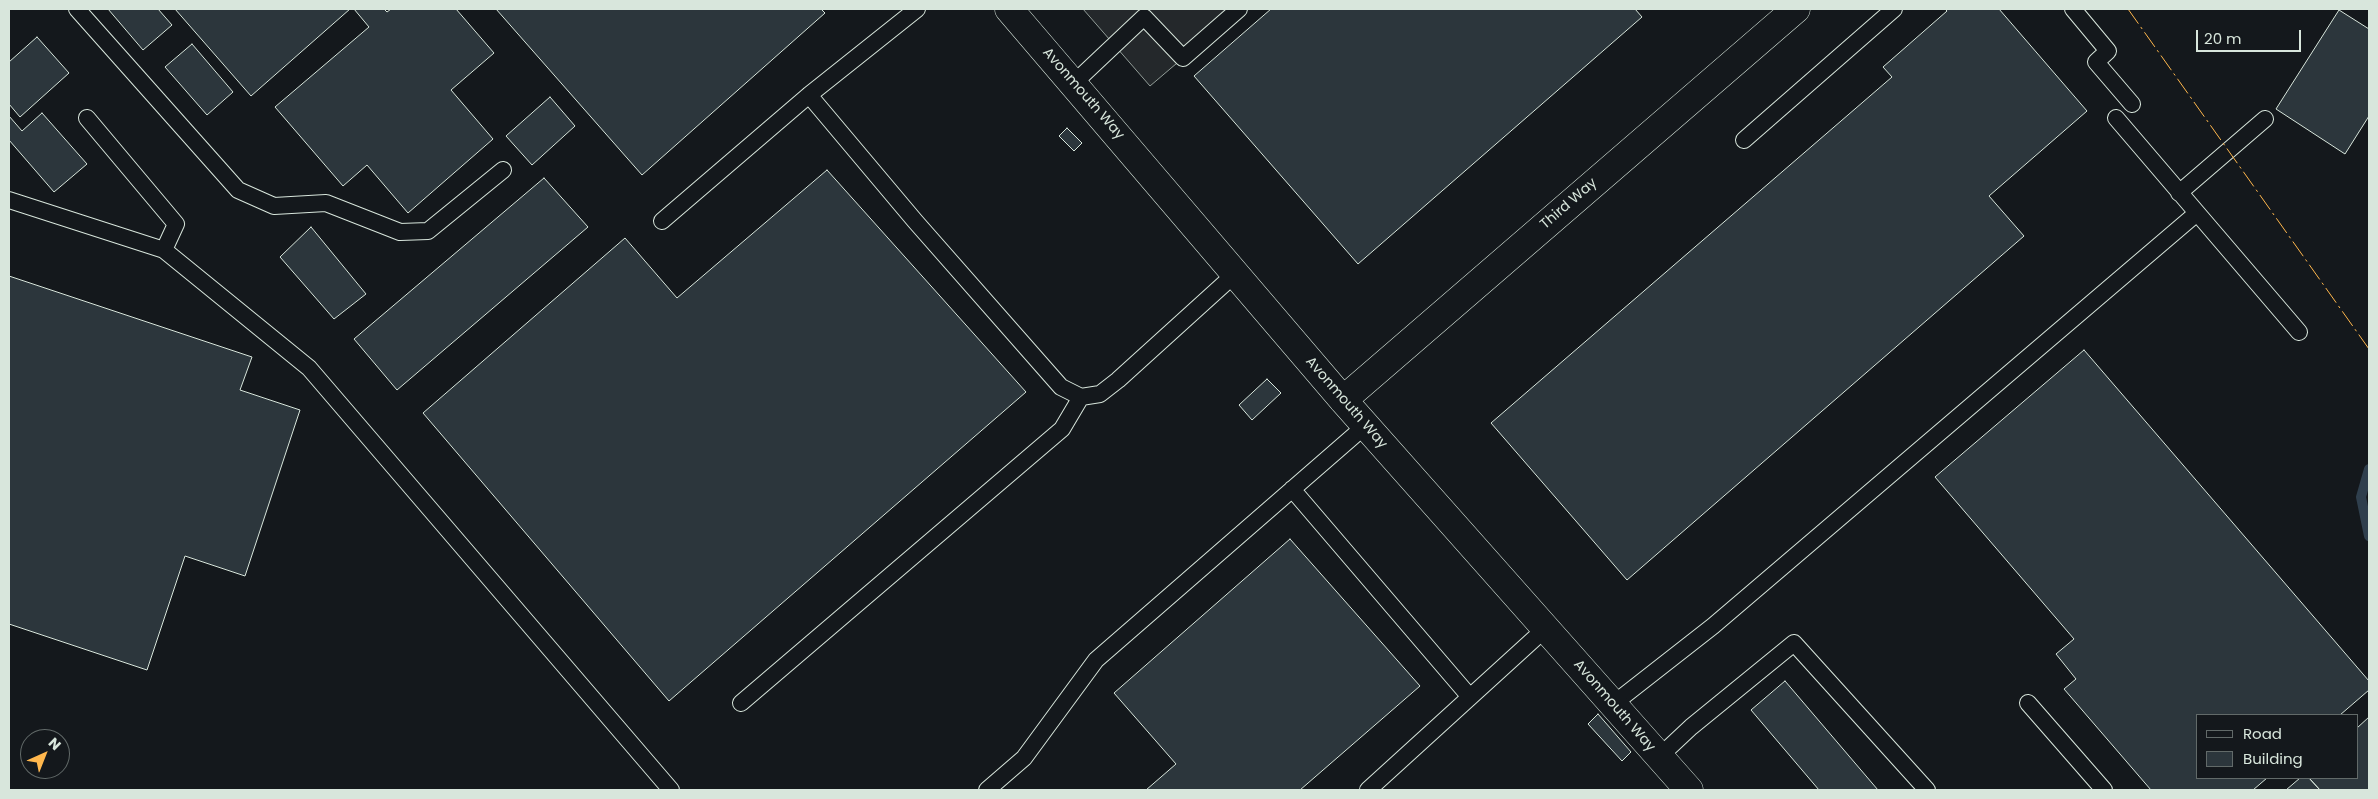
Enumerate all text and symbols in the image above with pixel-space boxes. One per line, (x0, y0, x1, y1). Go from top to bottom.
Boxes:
scale bar (2198, 20, 2303, 52)
text: 20 m (2204, 28, 2242, 49)
street label: Avonmouth Way (1038, 45, 1128, 143)
street label: Third Way (1537, 175, 1601, 233)
street label: Avonmouth Way (1301, 354, 1391, 452)
street label: Avonmouth Way (1569, 657, 1659, 755)
legend (2196, 714, 2358, 779)
text: Road (2243, 723, 2282, 744)
north arrow (20, 729, 70, 779)
text: N (44, 733, 65, 755)
text: Building (2243, 748, 2303, 769)

